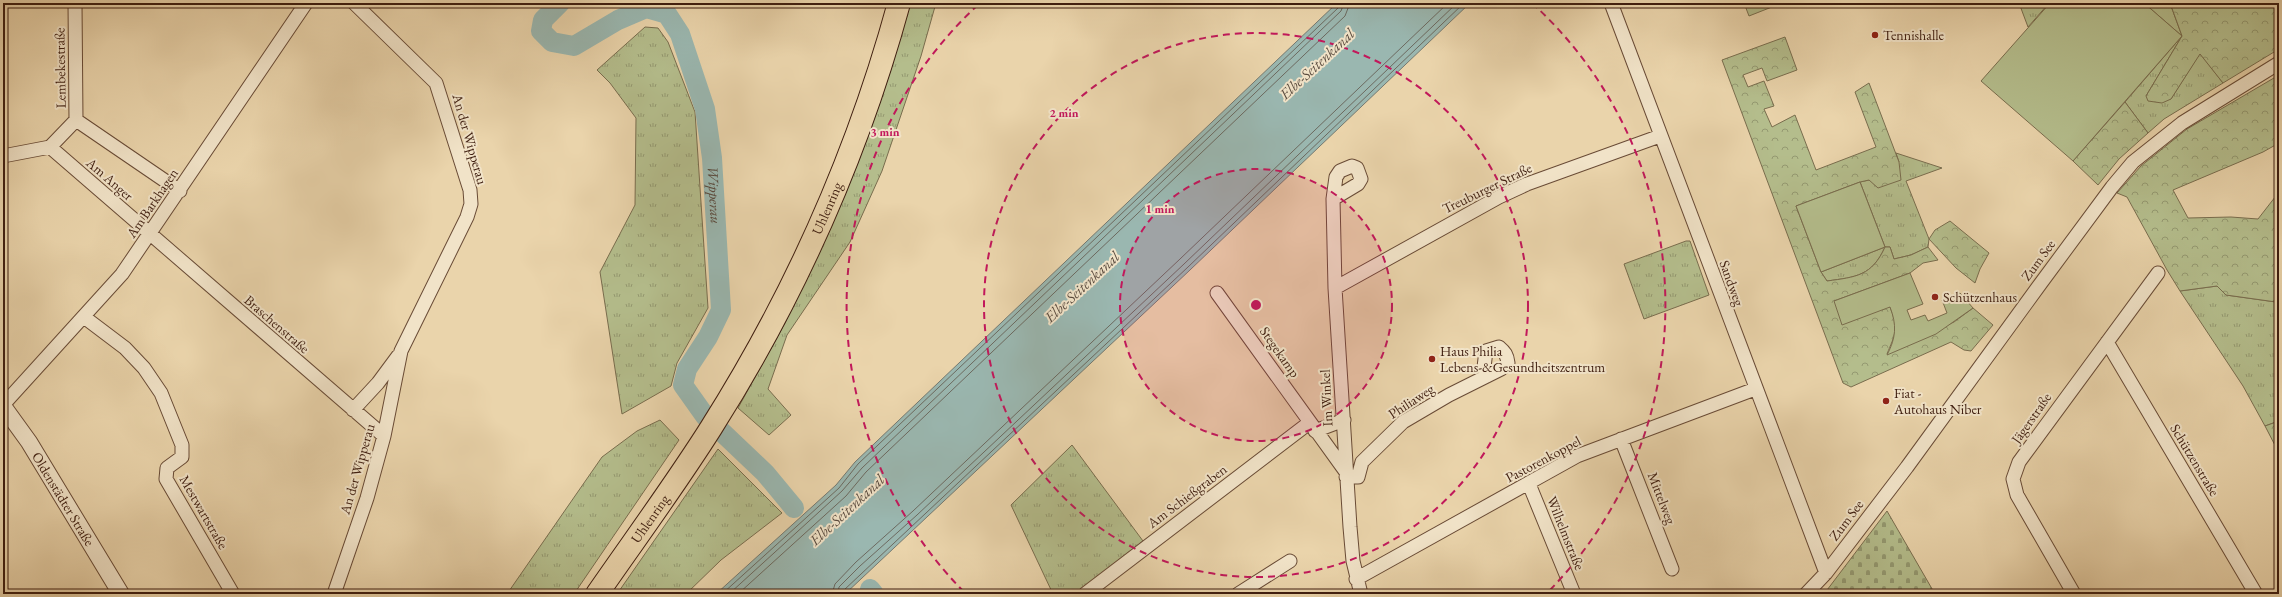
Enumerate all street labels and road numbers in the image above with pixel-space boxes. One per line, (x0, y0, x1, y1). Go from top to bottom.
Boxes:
street label: Lembekestraße (50, 27, 70, 109)
street label: An der Wipperau (448, 91, 492, 187)
street label: Am Anger (82, 153, 138, 205)
street label: Treuburger Straße (1439, 158, 1535, 217)
street label: Am Barkhagen (122, 164, 182, 242)
street label: Uhlenring (808, 179, 846, 237)
street label: Zum See (2017, 235, 2059, 284)
street label: Sandweg (1715, 258, 1749, 309)
street label: Braschenstraße (241, 291, 314, 358)
street label: Stegekamp (1256, 323, 1304, 381)
street label: Im Winkel (1315, 368, 1336, 427)
street label: Philiaweg (1385, 379, 1438, 423)
street label: Jägerstraße (2006, 389, 2055, 448)
street label: An der Wipperau (335, 421, 379, 517)
street label: Schützenstraße (2166, 421, 2224, 500)
street label: Pastorenkoppel (1502, 431, 1584, 486)
street label: Oldenstädter Straße (28, 449, 99, 550)
street label: Am Schießgraben (1143, 460, 1231, 532)
street label: Mittelweg (1644, 469, 1680, 527)
street label: Mestwartstraße (176, 472, 233, 553)
street label: Uhlenring (627, 490, 674, 547)
street label: Wilhelmstraße (1543, 493, 1589, 573)
street label: Zum See (1825, 495, 1868, 544)

